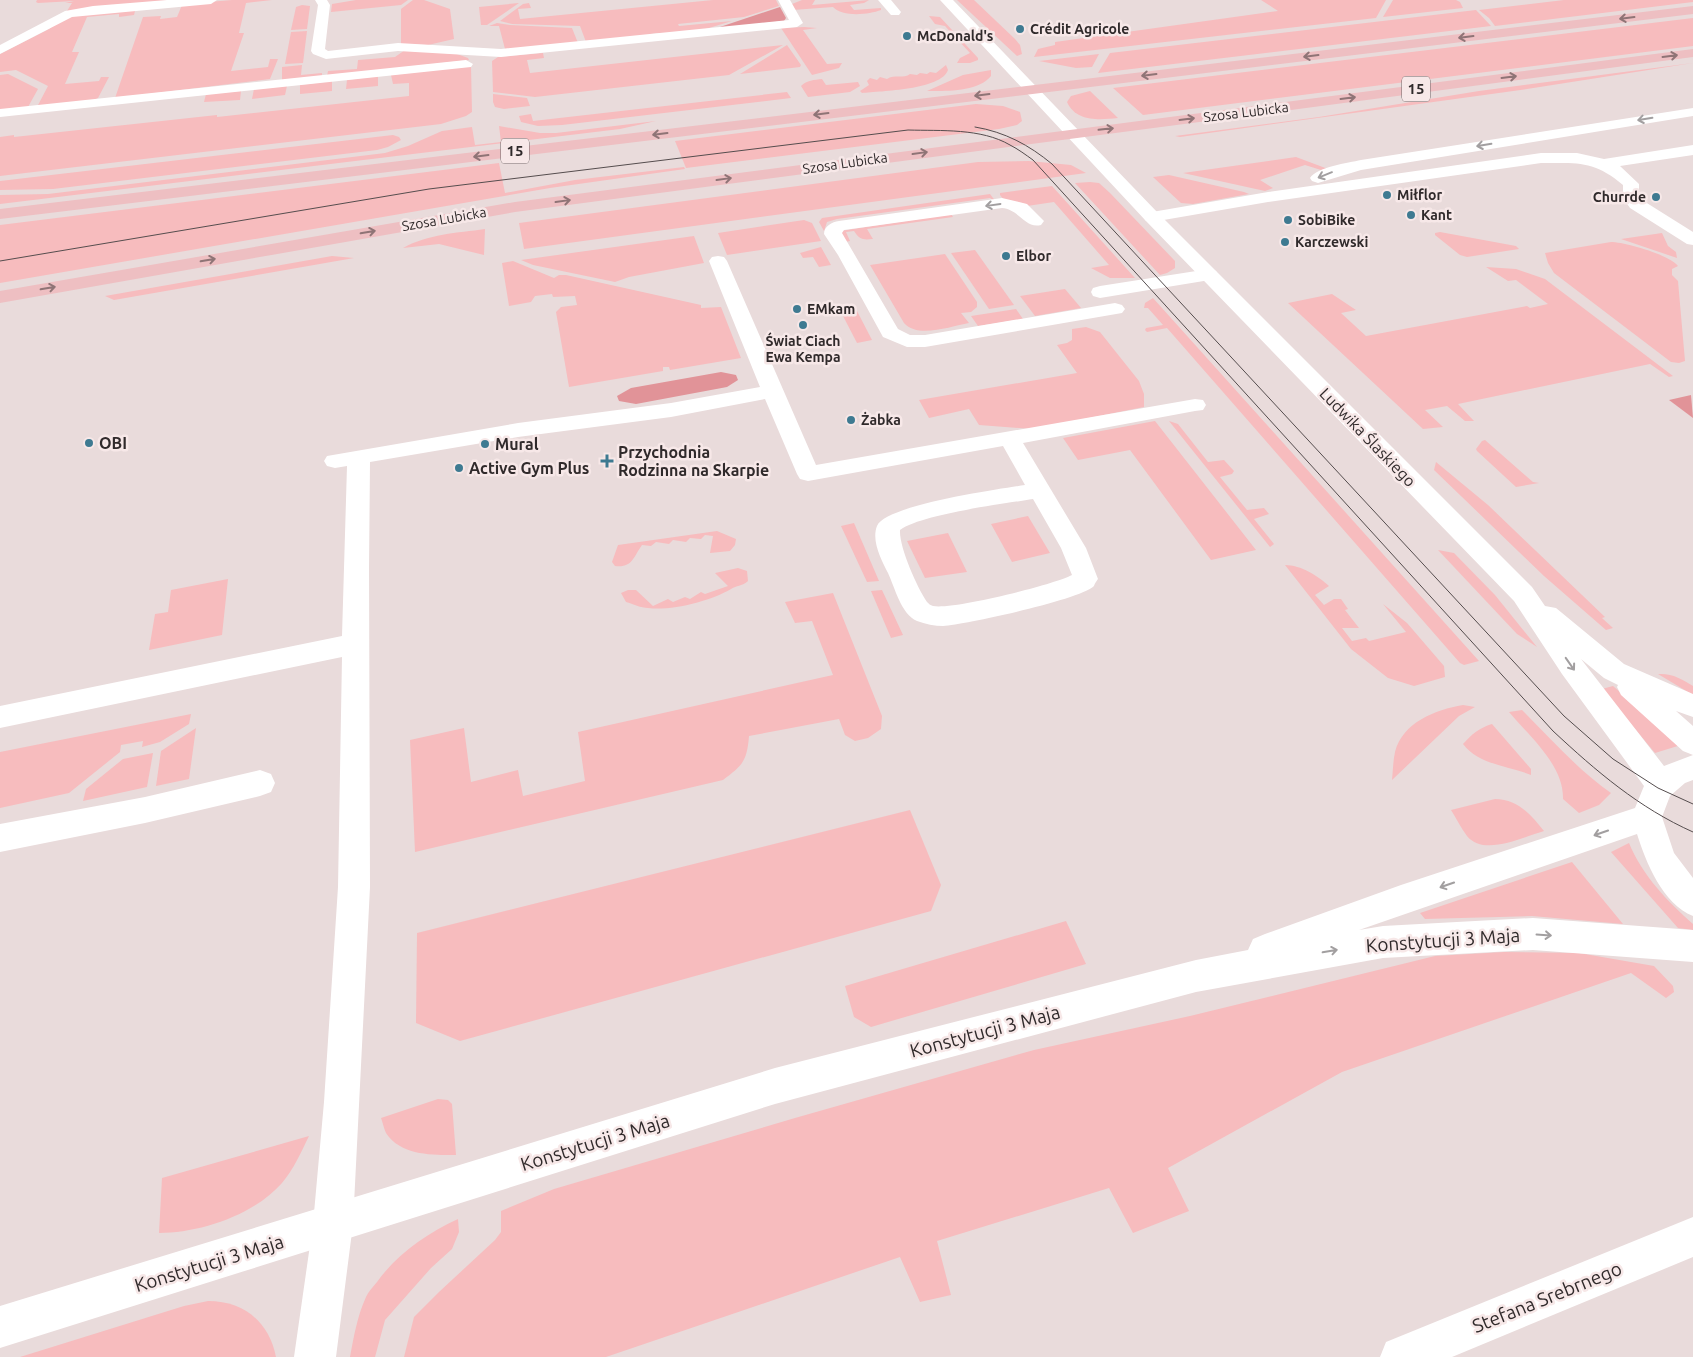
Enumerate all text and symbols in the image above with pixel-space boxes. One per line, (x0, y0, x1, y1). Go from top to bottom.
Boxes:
one-way arrow (1620, 13, 1636, 23)
place label: Crédit Agricole (1030, 21, 1129, 37)
marker: Crédit Agricole (1014, 23, 1026, 35)
place label: McDonald's (917, 28, 994, 44)
marker: McDonald's (901, 30, 913, 42)
one-way arrow (1458, 32, 1474, 42)
one-way arrow (1303, 51, 1319, 61)
one-way arrow (1662, 51, 1678, 61)
one-way arrow (1142, 70, 1158, 80)
one-way arrow (1501, 72, 1517, 82)
road number: 15 (1402, 76, 1430, 102)
one-way arrow (974, 90, 990, 100)
one-way arrow (1340, 93, 1356, 103)
street label: Szosa Lubicka (1202, 99, 1290, 125)
one-way arrow (813, 109, 829, 119)
one-way arrow (1179, 114, 1195, 124)
one-way arrow (1637, 115, 1653, 125)
one-way arrow (1097, 125, 1113, 134)
one-way arrow (652, 129, 668, 139)
road number: 15 (501, 138, 529, 164)
one-way arrow (1477, 140, 1493, 150)
one-way arrow (912, 148, 928, 158)
street label: Szosa Lubicka (801, 149, 889, 177)
one-way arrow (473, 151, 489, 161)
one-way arrow (1318, 171, 1333, 180)
one-way arrow (716, 174, 732, 184)
place label: Miłflor (1397, 187, 1443, 203)
marker: Miłflor (1381, 189, 1393, 201)
place label: Churrde (1593, 189, 1646, 205)
marker: Churrde (1650, 191, 1662, 203)
one-way arrow (555, 196, 571, 206)
one-way arrow (985, 200, 1001, 210)
street label: Szosa Lubicka (400, 204, 488, 234)
place label: Kant (1421, 207, 1452, 223)
marker: Kant (1405, 209, 1417, 221)
place label: SobiBike (1298, 212, 1355, 228)
marker: SobiBike (1282, 214, 1294, 226)
one-way arrow (360, 226, 376, 236)
place label: Karczewski (1295, 234, 1368, 250)
marker: Karczewski (1279, 236, 1291, 248)
place label: Elbor (1016, 248, 1051, 264)
marker: Elbor (1000, 250, 1012, 262)
one-way arrow (200, 254, 216, 264)
one-way arrow (40, 283, 56, 293)
place label: EMkam (807, 301, 855, 317)
marker: EMkam (791, 303, 803, 315)
marker: Świat Ciach Ewa Kempa (797, 319, 809, 331)
place label: Świat Ciach Ewa Kempa (765, 332, 841, 365)
street label: Ludwika Ślaskiego (1316, 383, 1420, 490)
place label: Żabka (861, 411, 901, 428)
marker: Żabka (845, 414, 857, 426)
place label: OBI (99, 434, 127, 452)
place label: Mural (495, 435, 539, 453)
marker: OBI (83, 437, 95, 449)
marker: Mural (479, 438, 491, 450)
place label: Przychodnia Rodzinna na Skarpie (618, 443, 769, 479)
marker: Przychodnia Rodzinna na Skarpie (600, 454, 614, 468)
place label: Active Gym Plus (469, 459, 589, 477)
marker: Active Gym Plus (453, 462, 465, 474)
one-way arrow (1565, 656, 1575, 670)
one-way arrow (1593, 829, 1609, 838)
one-way arrow (1439, 881, 1455, 890)
street label: Konstytucji 3 Maja (1365, 924, 1521, 956)
one-way arrow (1536, 930, 1552, 939)
one-way arrow (1322, 946, 1338, 956)
street label: Konstytucji 3 Maja (907, 1000, 1063, 1062)
street label: Konstytucji 3 Maja (518, 1109, 672, 1175)
street label: Konstytucji 3 Maja (132, 1230, 286, 1296)
street label: Stefana Srebrnego (1469, 1257, 1625, 1337)

